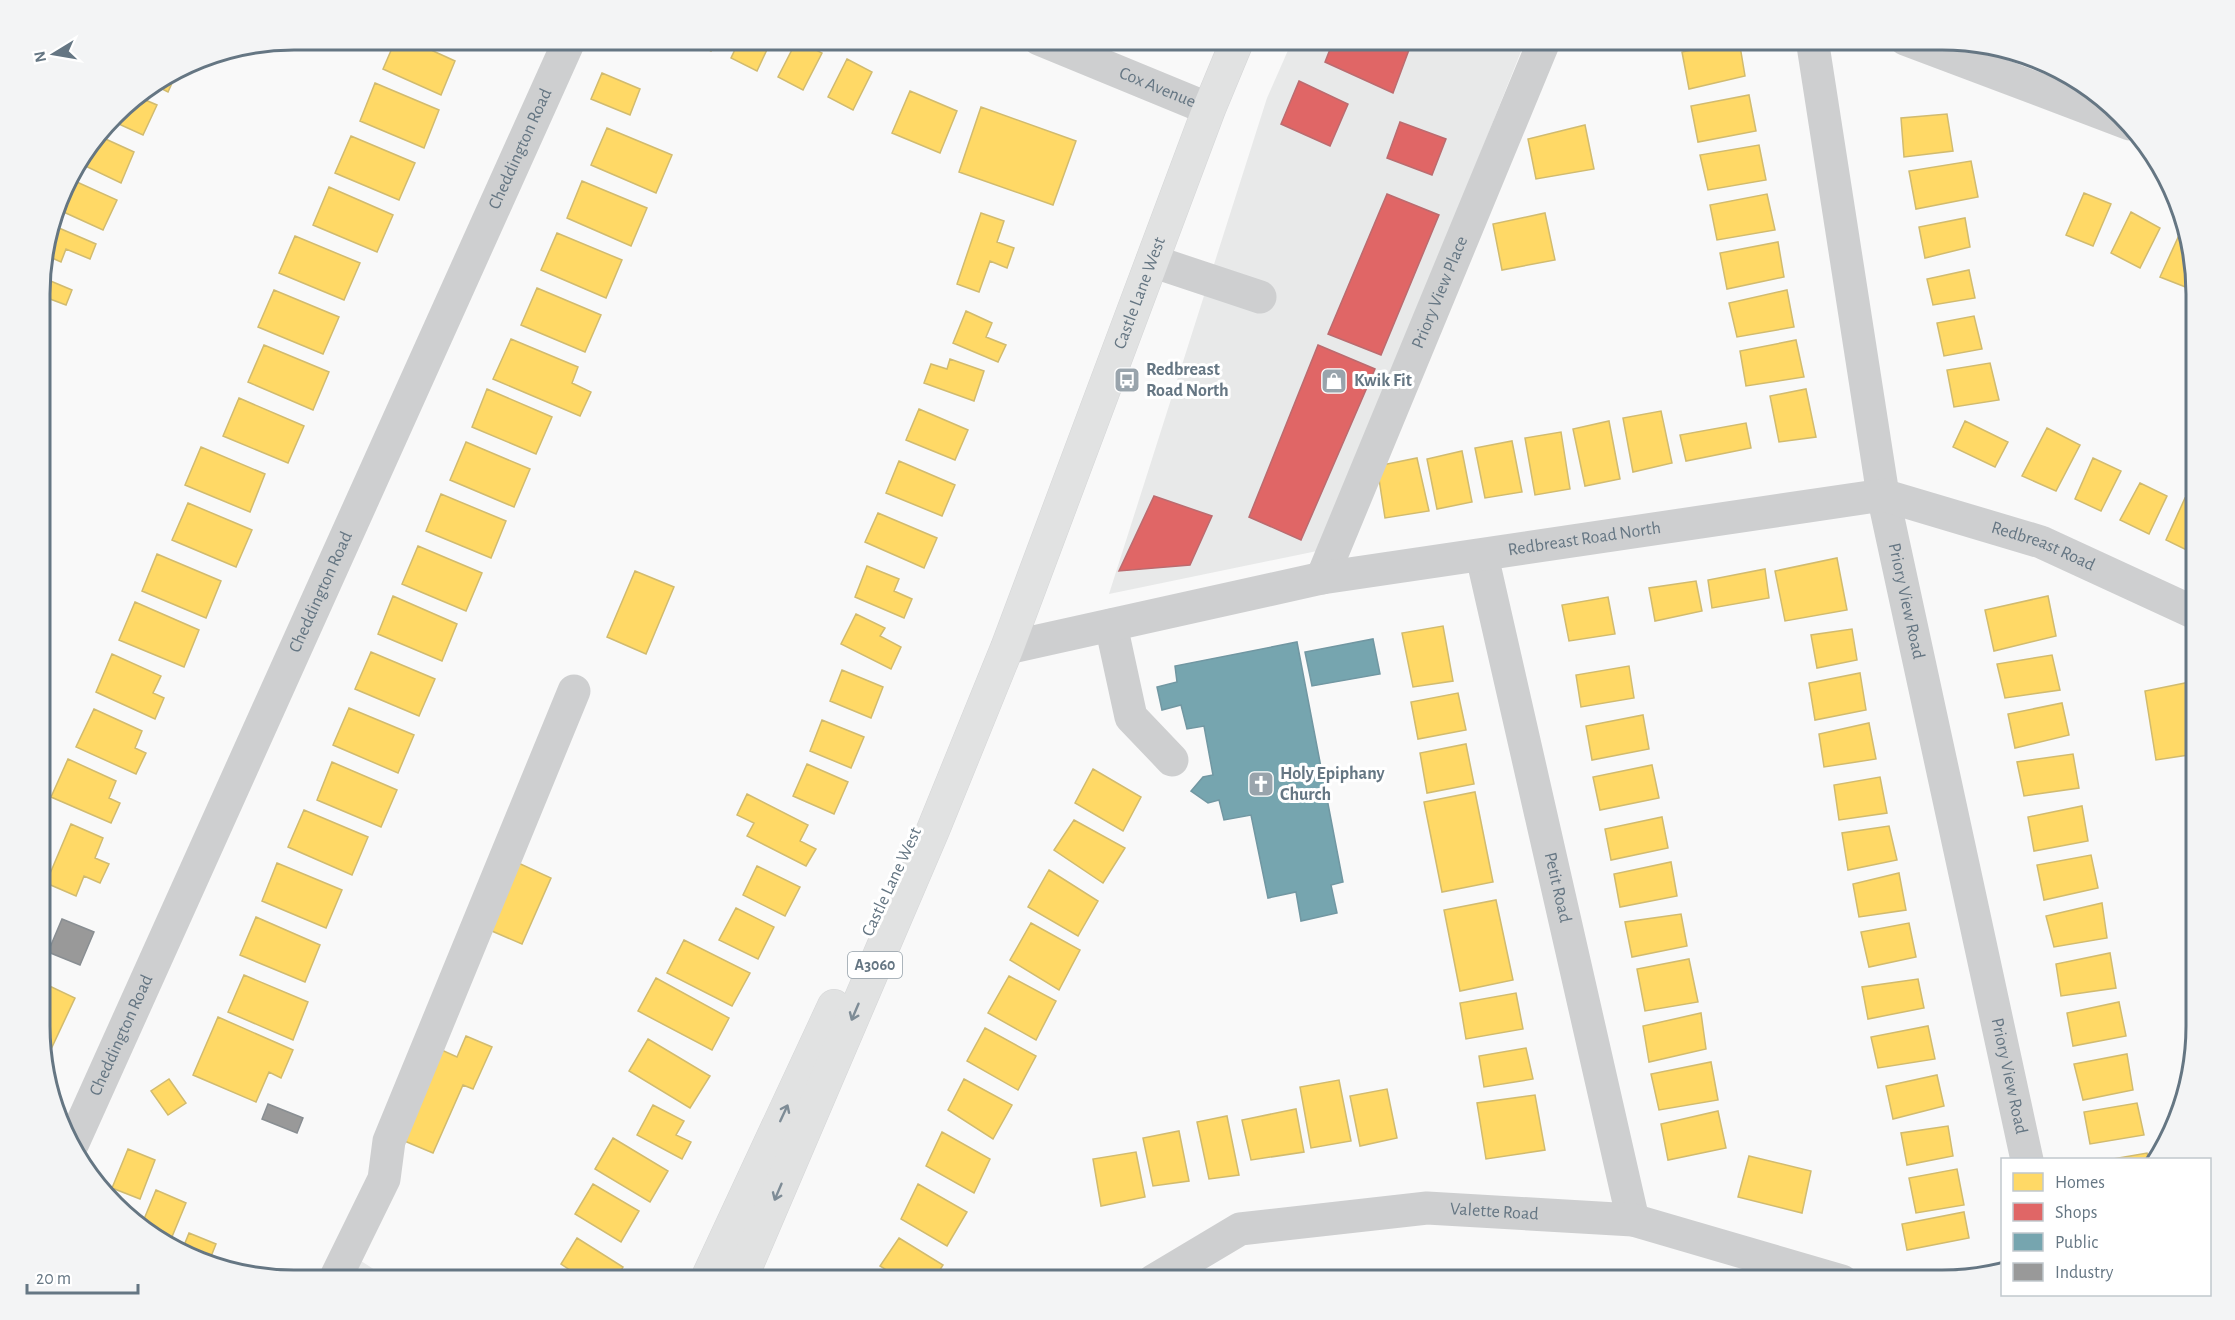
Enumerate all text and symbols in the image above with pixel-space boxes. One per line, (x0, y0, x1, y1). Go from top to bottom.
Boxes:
north arrow (24, 24, 84, 84)
text: N (31, 50, 49, 64)
street label: Cox Avenue (1117, 64, 1198, 111)
street label: Cheddington Road (485, 86, 555, 212)
street label: Castle Lane West (1111, 234, 1169, 352)
street label: Priory View Place (1409, 234, 1471, 351)
place label: Redbreast Road North (1146, 361, 1229, 400)
bus stop icon: Redbreast Road North (1112, 365, 1142, 395)
shop icon: Kwik Fit (1319, 366, 1349, 396)
place label: Kwik Fit (1354, 372, 1412, 390)
street label: Redbreast Road North (1507, 519, 1662, 559)
street label: Redbreast Road (1989, 519, 2098, 575)
street label: Cheddington Road (286, 529, 356, 655)
street label: Priory View Road (1885, 541, 1927, 661)
place label: Holy Epiphany Church (1280, 765, 1385, 804)
church icon: Holy Epiphany Church (1246, 769, 1276, 799)
street label: Castle Lane West (859, 825, 925, 939)
street label: Petit Road (1541, 851, 1574, 924)
road number: A3060 (848, 952, 902, 978)
street label: Cheddington Road (86, 972, 156, 1099)
one-way arrow (849, 1003, 860, 1021)
street label: Priory View Road (1987, 1016, 2030, 1136)
one-way arrow (778, 1105, 790, 1123)
legend (2001, 1158, 2211, 1296)
text: Homes (2055, 1174, 2105, 1192)
one-way arrow (772, 1182, 783, 1200)
street label: Valette Road (1450, 1200, 1539, 1223)
text: Shops (2055, 1204, 2097, 1222)
text: Public (2055, 1234, 2098, 1252)
scale bar (27, 1257, 138, 1295)
text: Industry (2055, 1264, 2114, 1282)
text: 20 m (36, 1270, 71, 1288)

